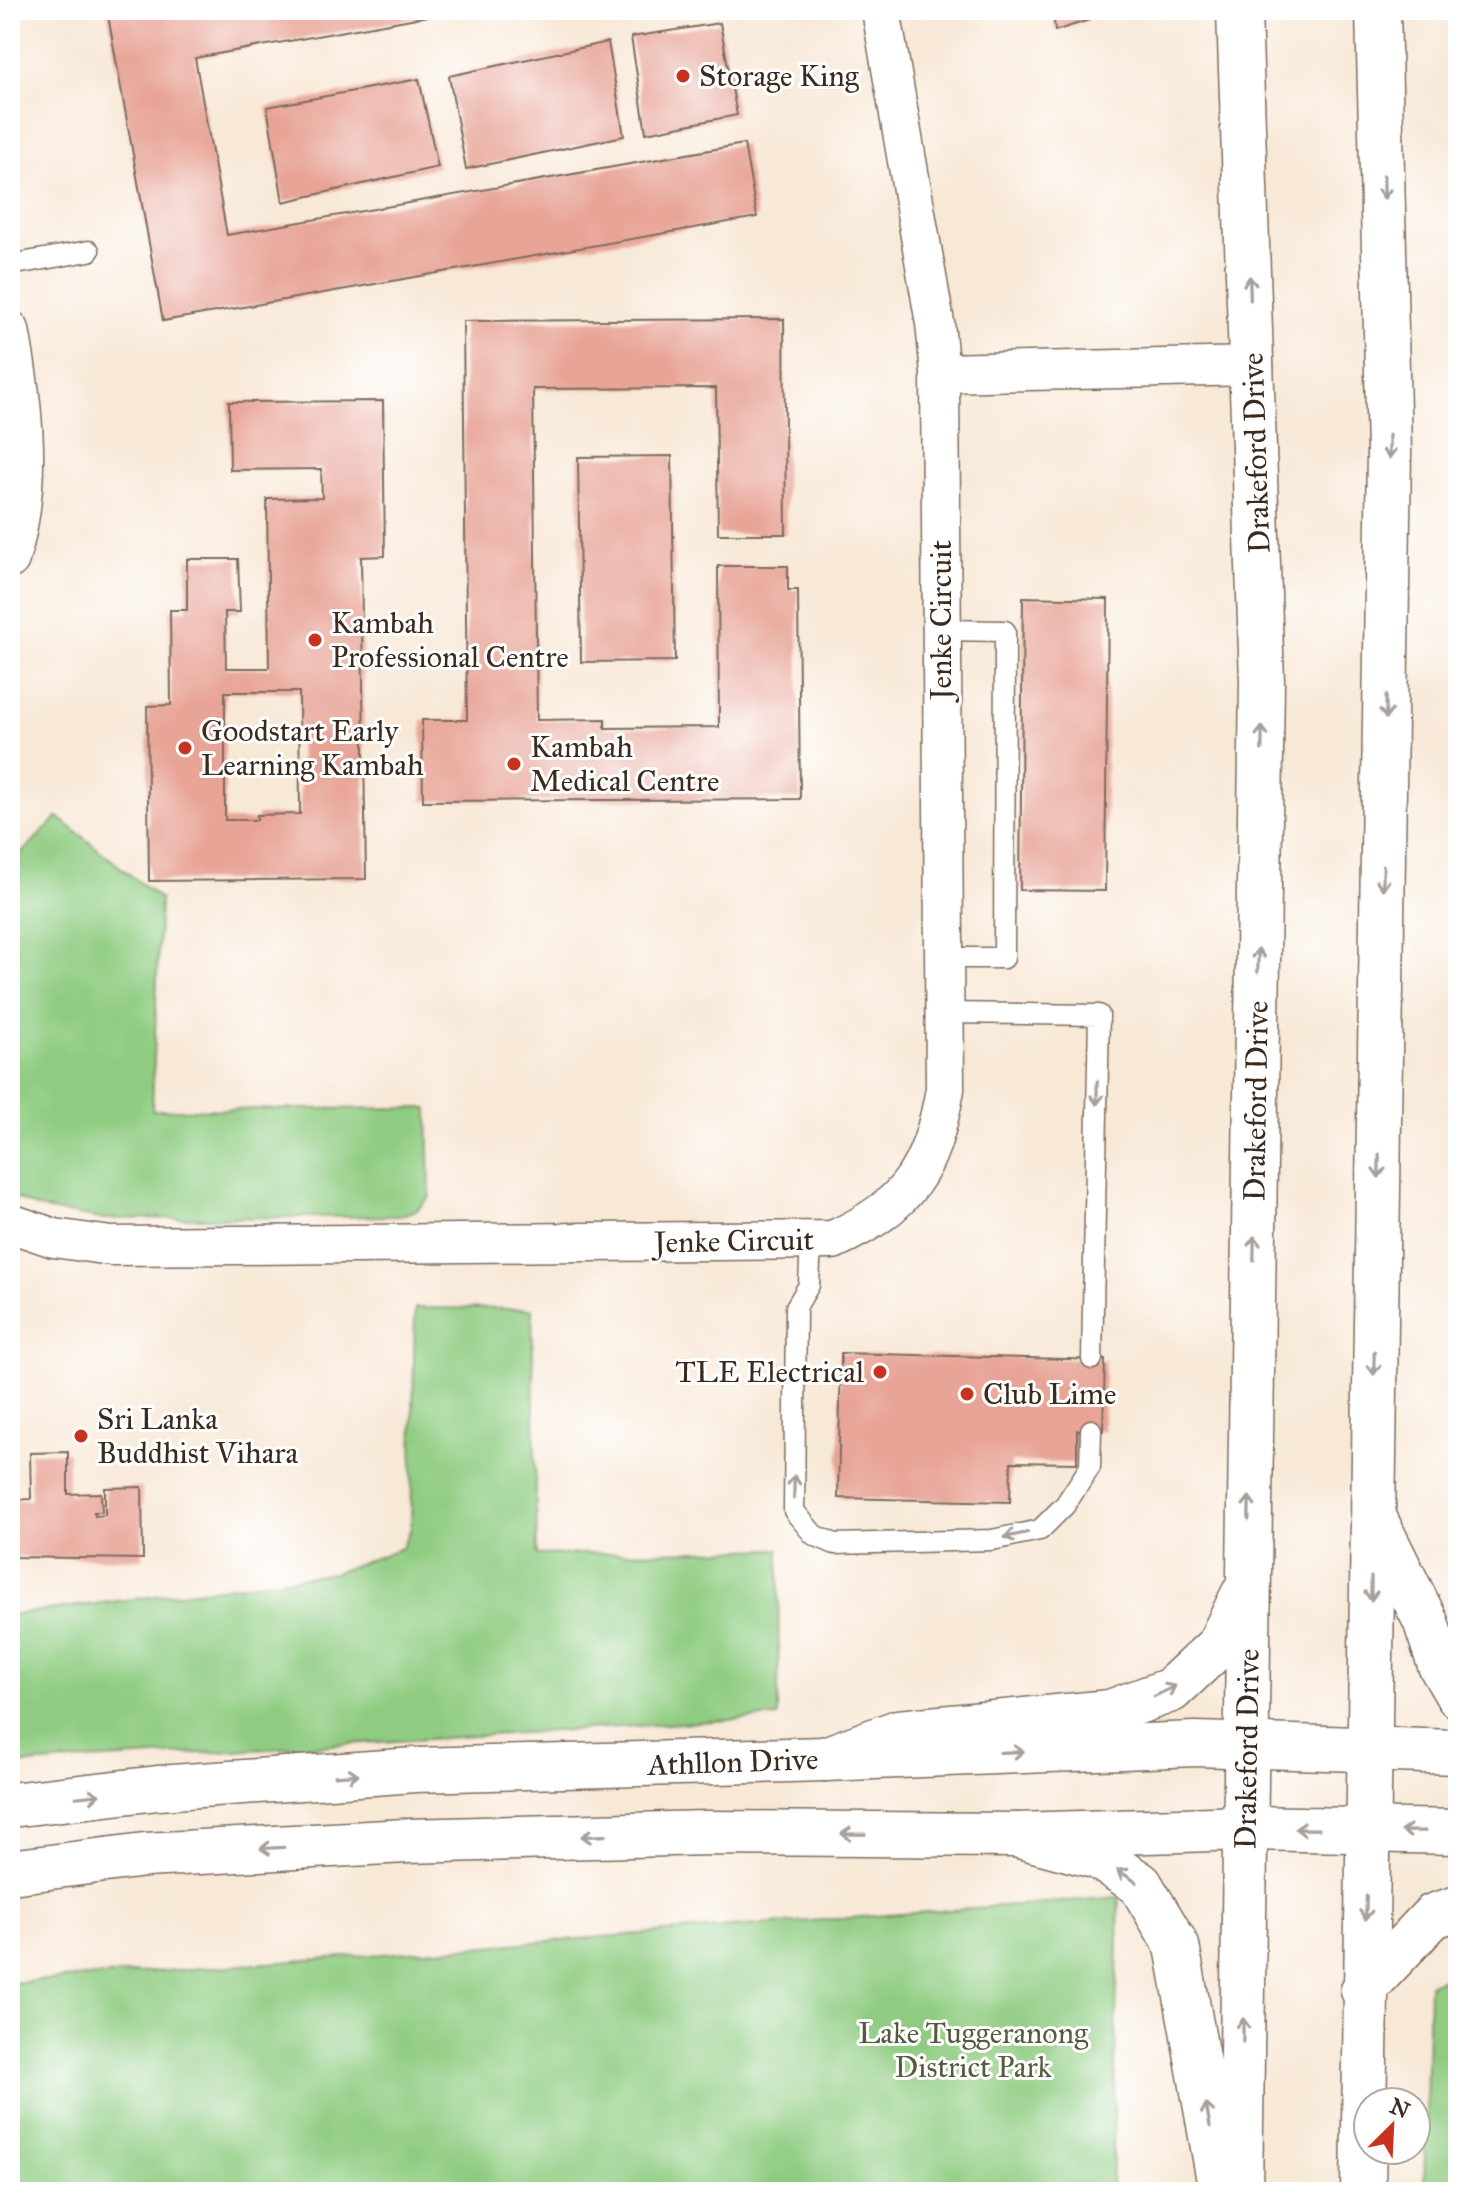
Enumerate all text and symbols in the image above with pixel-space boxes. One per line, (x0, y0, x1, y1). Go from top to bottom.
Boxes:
place label: Storage King (699, 58, 860, 94)
marker: Storage King (674, 67, 692, 85)
one-way arrow (1377, 173, 1392, 200)
one-way arrow (1243, 275, 1258, 302)
street label: Drakeford Drive (1235, 352, 1277, 554)
one-way arrow (1381, 433, 1397, 460)
street label: Jenke Circuit (923, 540, 959, 703)
place label: Kambah Professional Centre (331, 605, 569, 675)
marker: Kambah Professional Centre (306, 631, 324, 649)
one-way arrow (1378, 693, 1393, 720)
place label: Goodstart Early Learning Kambah (201, 713, 424, 783)
one-way arrow (1254, 725, 1269, 752)
place label: Kambah Medical Centre (530, 729, 719, 799)
marker: Goodstart Early Learning Kambah (176, 739, 194, 757)
marker: Kambah Medical Centre (505, 755, 523, 773)
one-way arrow (1376, 864, 1391, 891)
one-way arrow (1251, 947, 1266, 974)
street label: Drakeford Drive (1236, 1000, 1276, 1202)
one-way arrow (1090, 1079, 1105, 1106)
one-way arrow (1371, 1152, 1387, 1179)
street label: Jenke Circuit (651, 1222, 815, 1260)
one-way arrow (1246, 1235, 1261, 1262)
one-way arrow (1367, 1349, 1382, 1376)
place label: TLE Electrical (675, 1354, 865, 1390)
marker: TLE Electrical (871, 1363, 889, 1381)
place label: Club Lime (983, 1376, 1116, 1412)
marker: Club Lime (958, 1385, 976, 1403)
place label: Sri Lanka Buddhist Vihara (97, 1401, 299, 1471)
marker: Sri Lanka Buddhist Vihara (72, 1427, 90, 1445)
one-way arrow (786, 1474, 802, 1501)
one-way arrow (1242, 1495, 1257, 1522)
one-way arrow (1003, 1528, 1029, 1543)
one-way arrow (1363, 1575, 1379, 1602)
street label: Drakeford Drive (1227, 1648, 1267, 1850)
one-way arrow (1153, 1683, 1176, 1698)
street label: Athllon Drive (645, 1741, 819, 1783)
one-way arrow (998, 1744, 1025, 1759)
one-way arrow (333, 1767, 360, 1782)
one-way arrow (74, 1789, 100, 1804)
one-way arrow (1294, 1821, 1321, 1837)
one-way arrow (1400, 1824, 1427, 1839)
one-way arrow (840, 1826, 867, 1842)
one-way arrow (580, 1828, 607, 1843)
one-way arrow (259, 1841, 286, 1856)
one-way arrow (1116, 1867, 1139, 1883)
one-way arrow (1358, 1894, 1373, 1921)
park label: Lake Tuggeranong District Park (858, 2015, 1089, 2085)
one-way arrow (1235, 2017, 1250, 2044)
north arrow (1352, 2086, 1432, 2166)
text: N (1386, 2092, 1414, 2124)
one-way arrow (1199, 2103, 1214, 2128)

